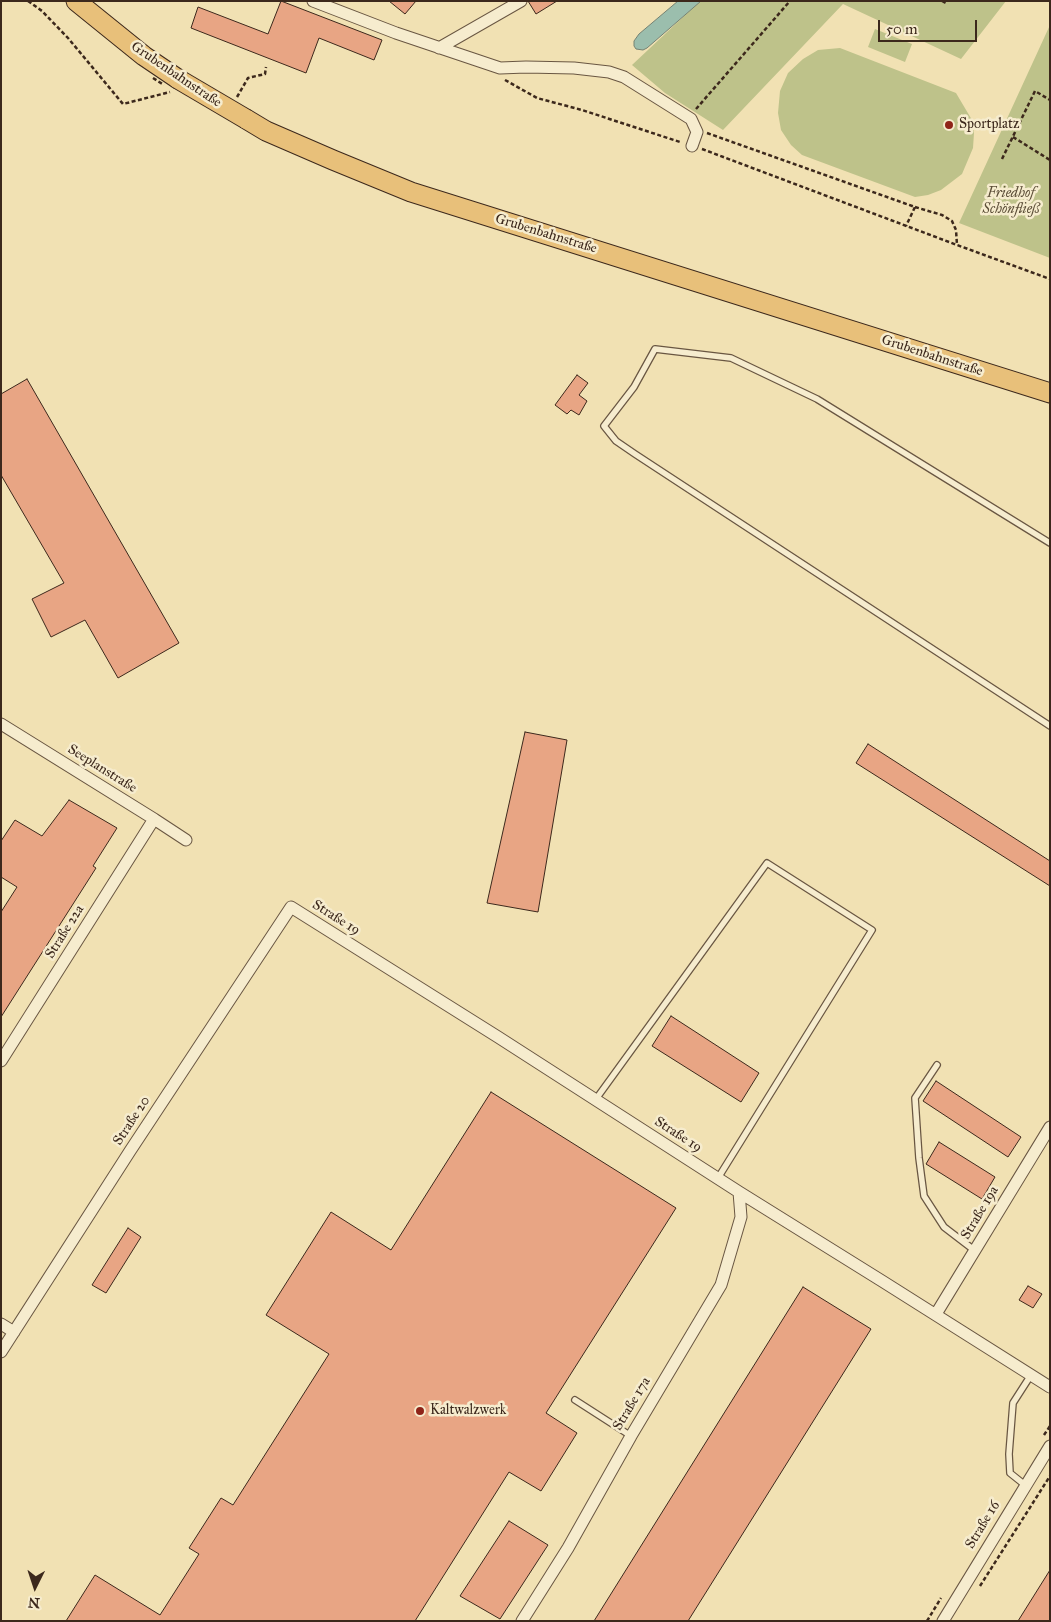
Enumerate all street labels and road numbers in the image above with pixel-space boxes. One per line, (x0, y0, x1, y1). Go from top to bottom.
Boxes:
street label: Grubenbahnstraße (128, 39, 224, 111)
street label: Grubenbahnstraße (493, 211, 599, 257)
street label: Grubenbahnstraße (879, 332, 985, 380)
street label: Seeplanstraße (64, 741, 140, 797)
street label: Straße 19 (309, 897, 363, 939)
street label: Straße 22a (42, 902, 88, 962)
street label: Straße 20 (110, 1093, 154, 1149)
street label: Straße 19 (651, 1113, 705, 1157)
street label: Straße 19a (958, 1183, 1002, 1243)
street label: Straße 17a (610, 1374, 654, 1434)
street label: Straße 16 (962, 1498, 1004, 1552)

